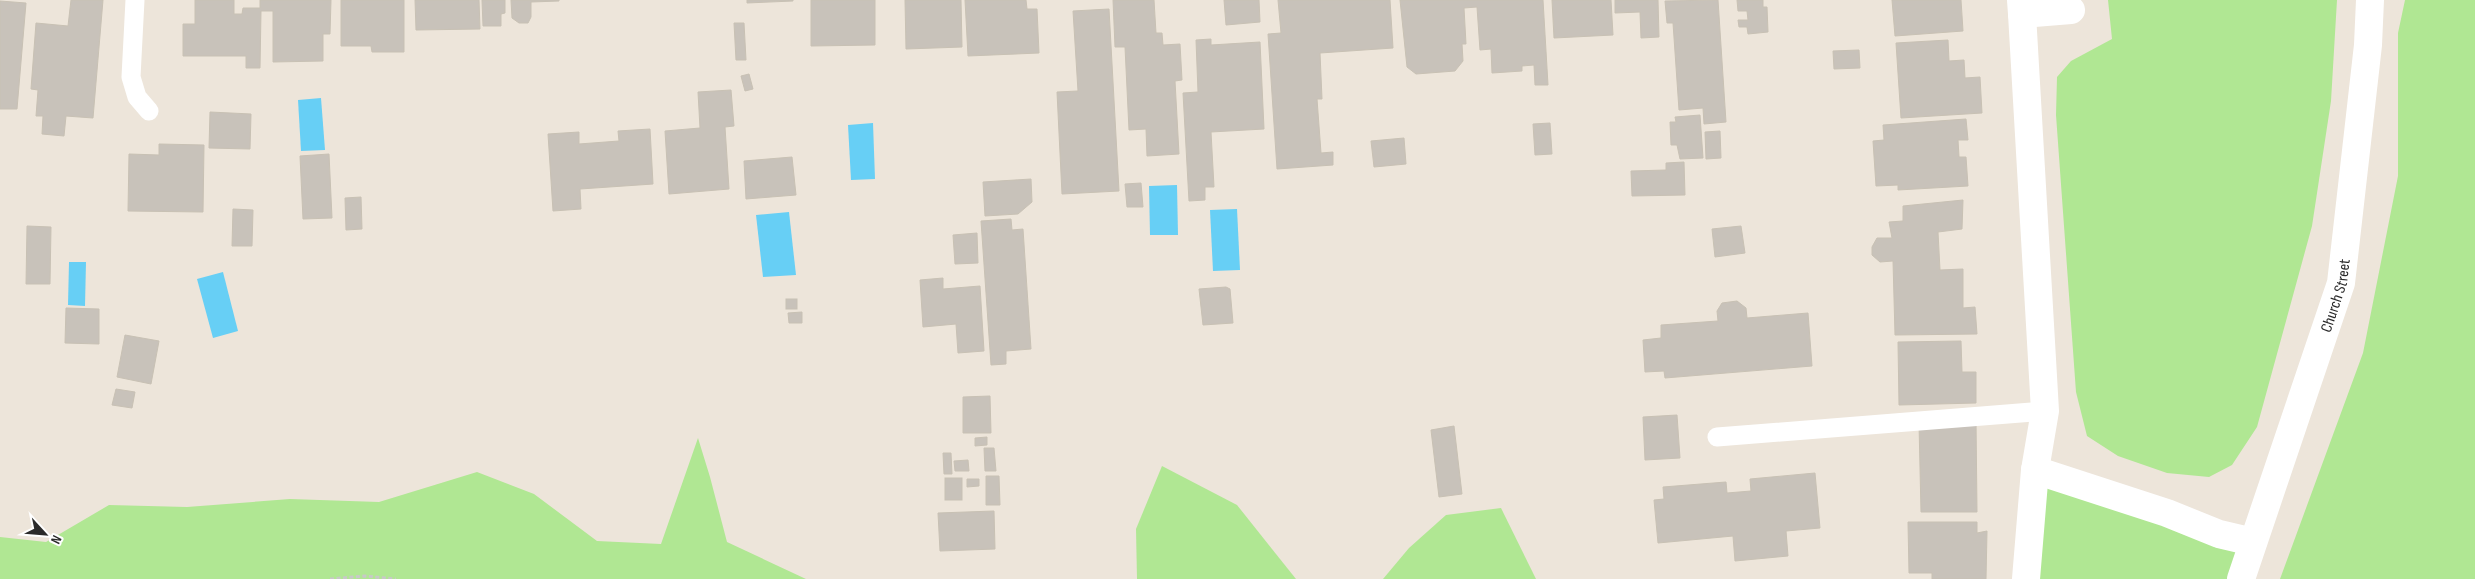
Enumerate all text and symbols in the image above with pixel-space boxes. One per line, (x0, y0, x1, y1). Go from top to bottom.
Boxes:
street label: Church Street (2317, 258, 2355, 335)
north arrow (20, 509, 70, 559)
text: N (47, 532, 66, 547)

